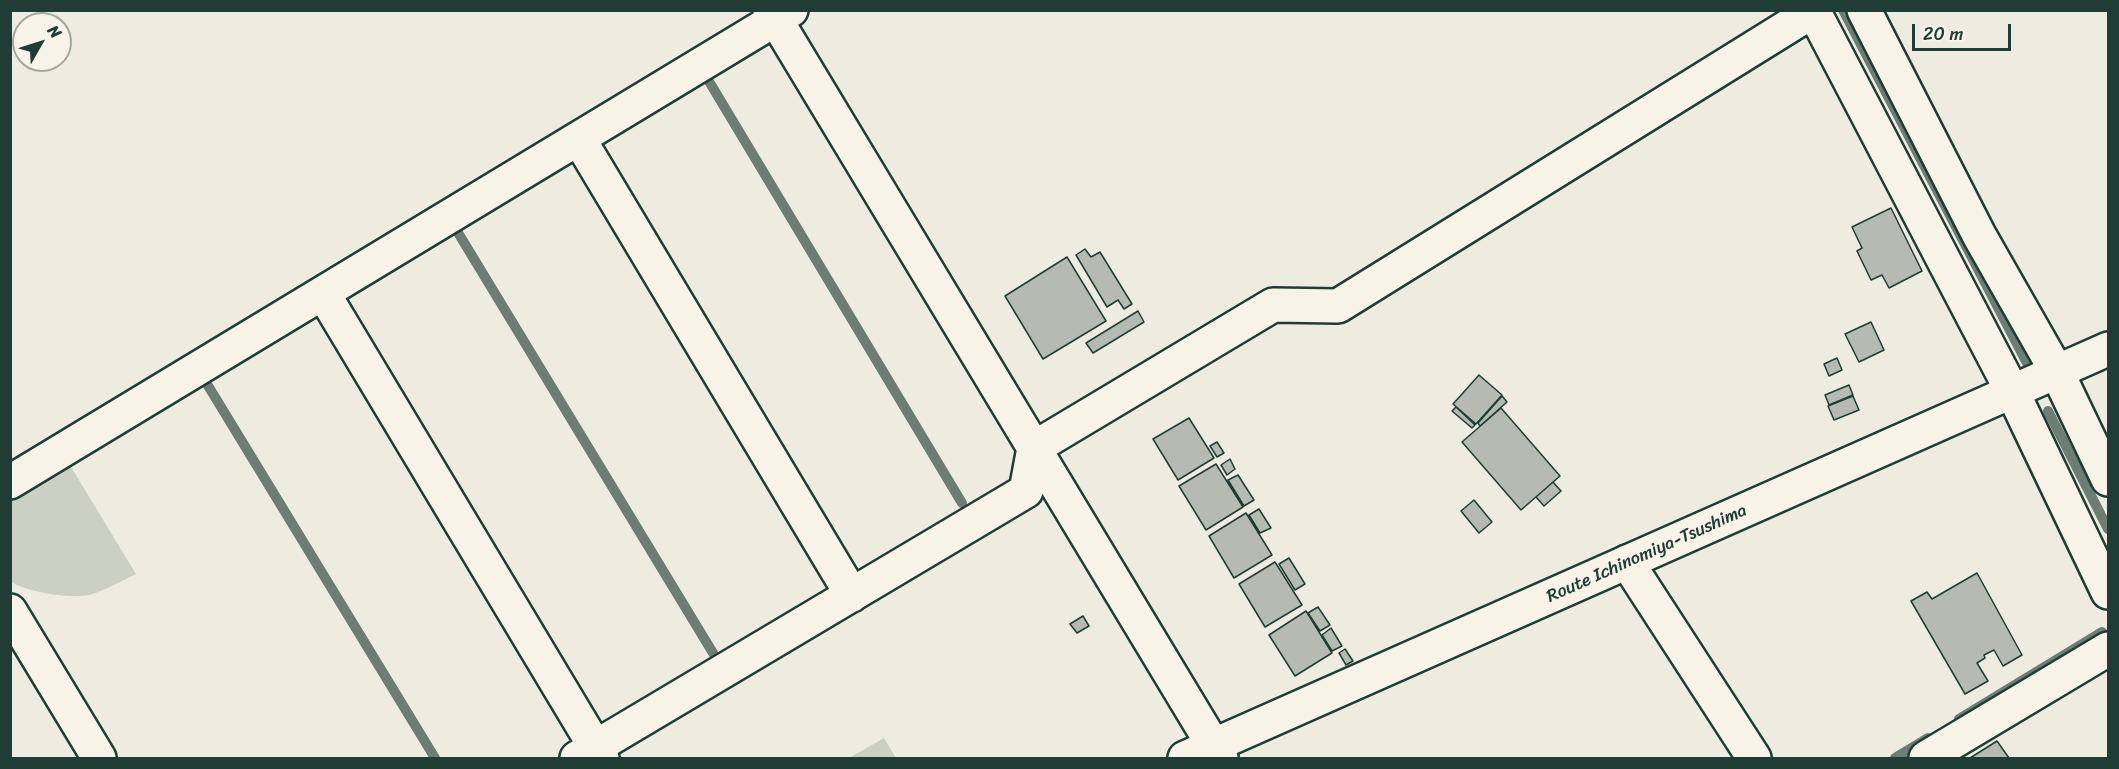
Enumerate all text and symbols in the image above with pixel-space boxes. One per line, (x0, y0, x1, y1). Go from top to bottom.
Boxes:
north arrow (12, 12, 72, 72)
scale bar (1915, 12, 2014, 50)
text: N (40, 18, 70, 45)
text: 20 m (1923, 18, 1963, 50)
street label: Route Ichinomiya-Tsushima (1544, 500, 1750, 608)

